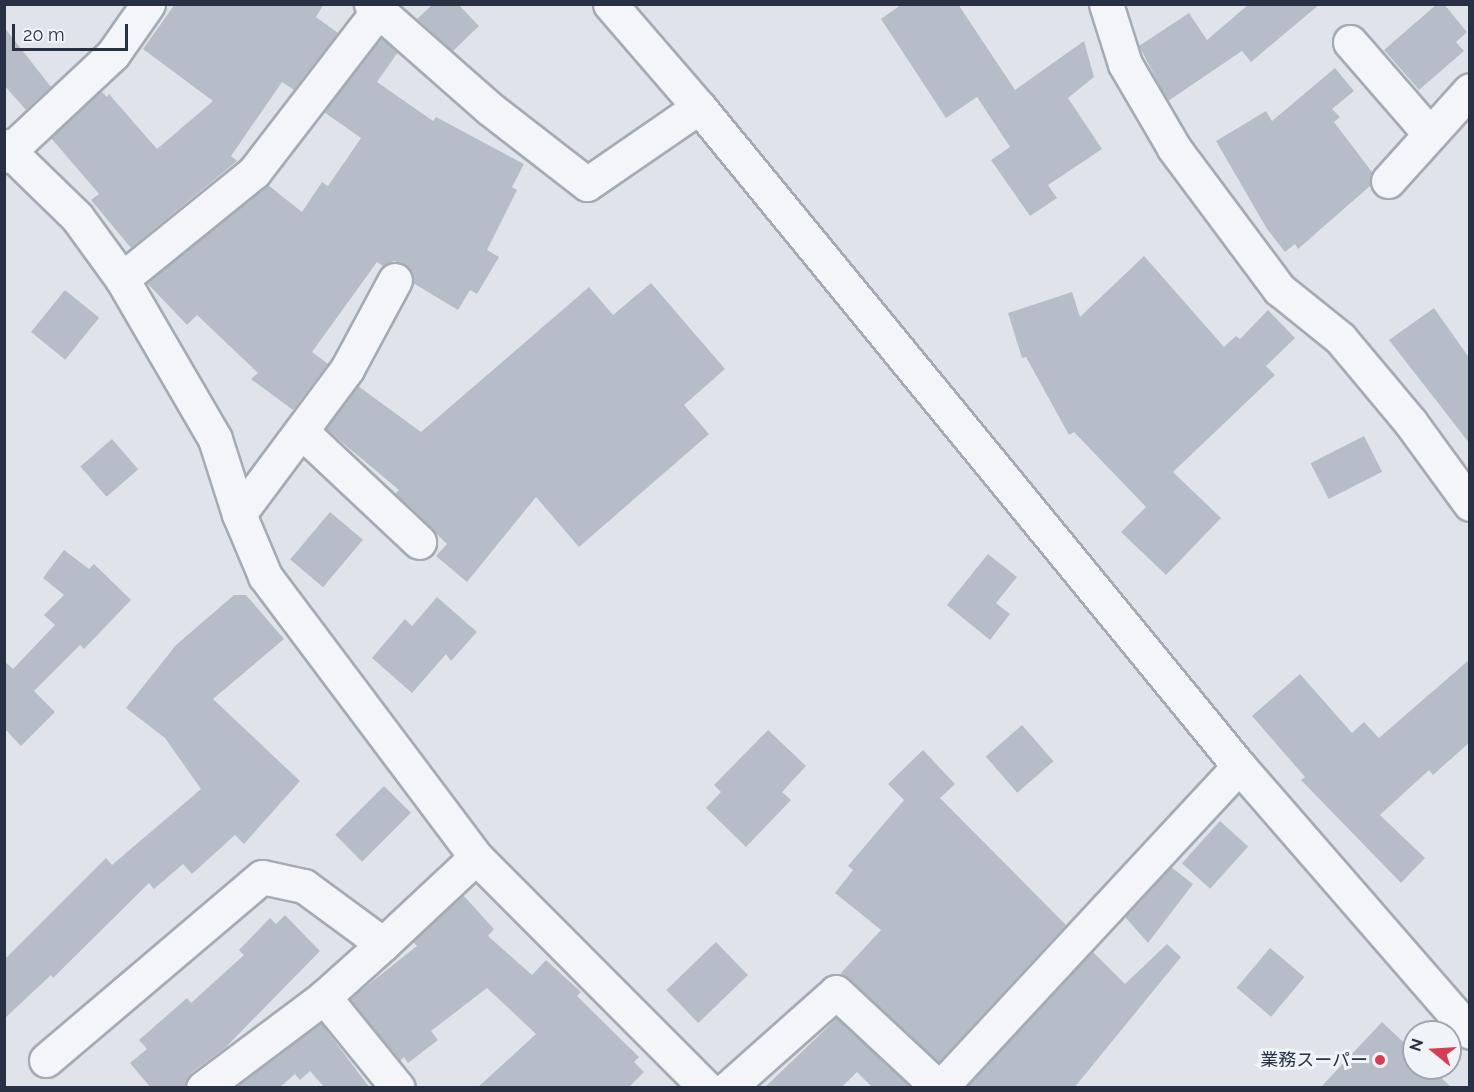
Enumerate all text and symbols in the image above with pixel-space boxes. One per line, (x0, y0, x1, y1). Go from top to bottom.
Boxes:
scale bar (15, 12, 130, 50)
text: 20 m (23, 24, 65, 45)
north arrow (1402, 1020, 1462, 1080)
text: N (1405, 1036, 1427, 1054)
place label: 業務スーパー (1260, 1049, 1368, 1071)
marker: 業務スーパー (1373, 1053, 1387, 1067)

